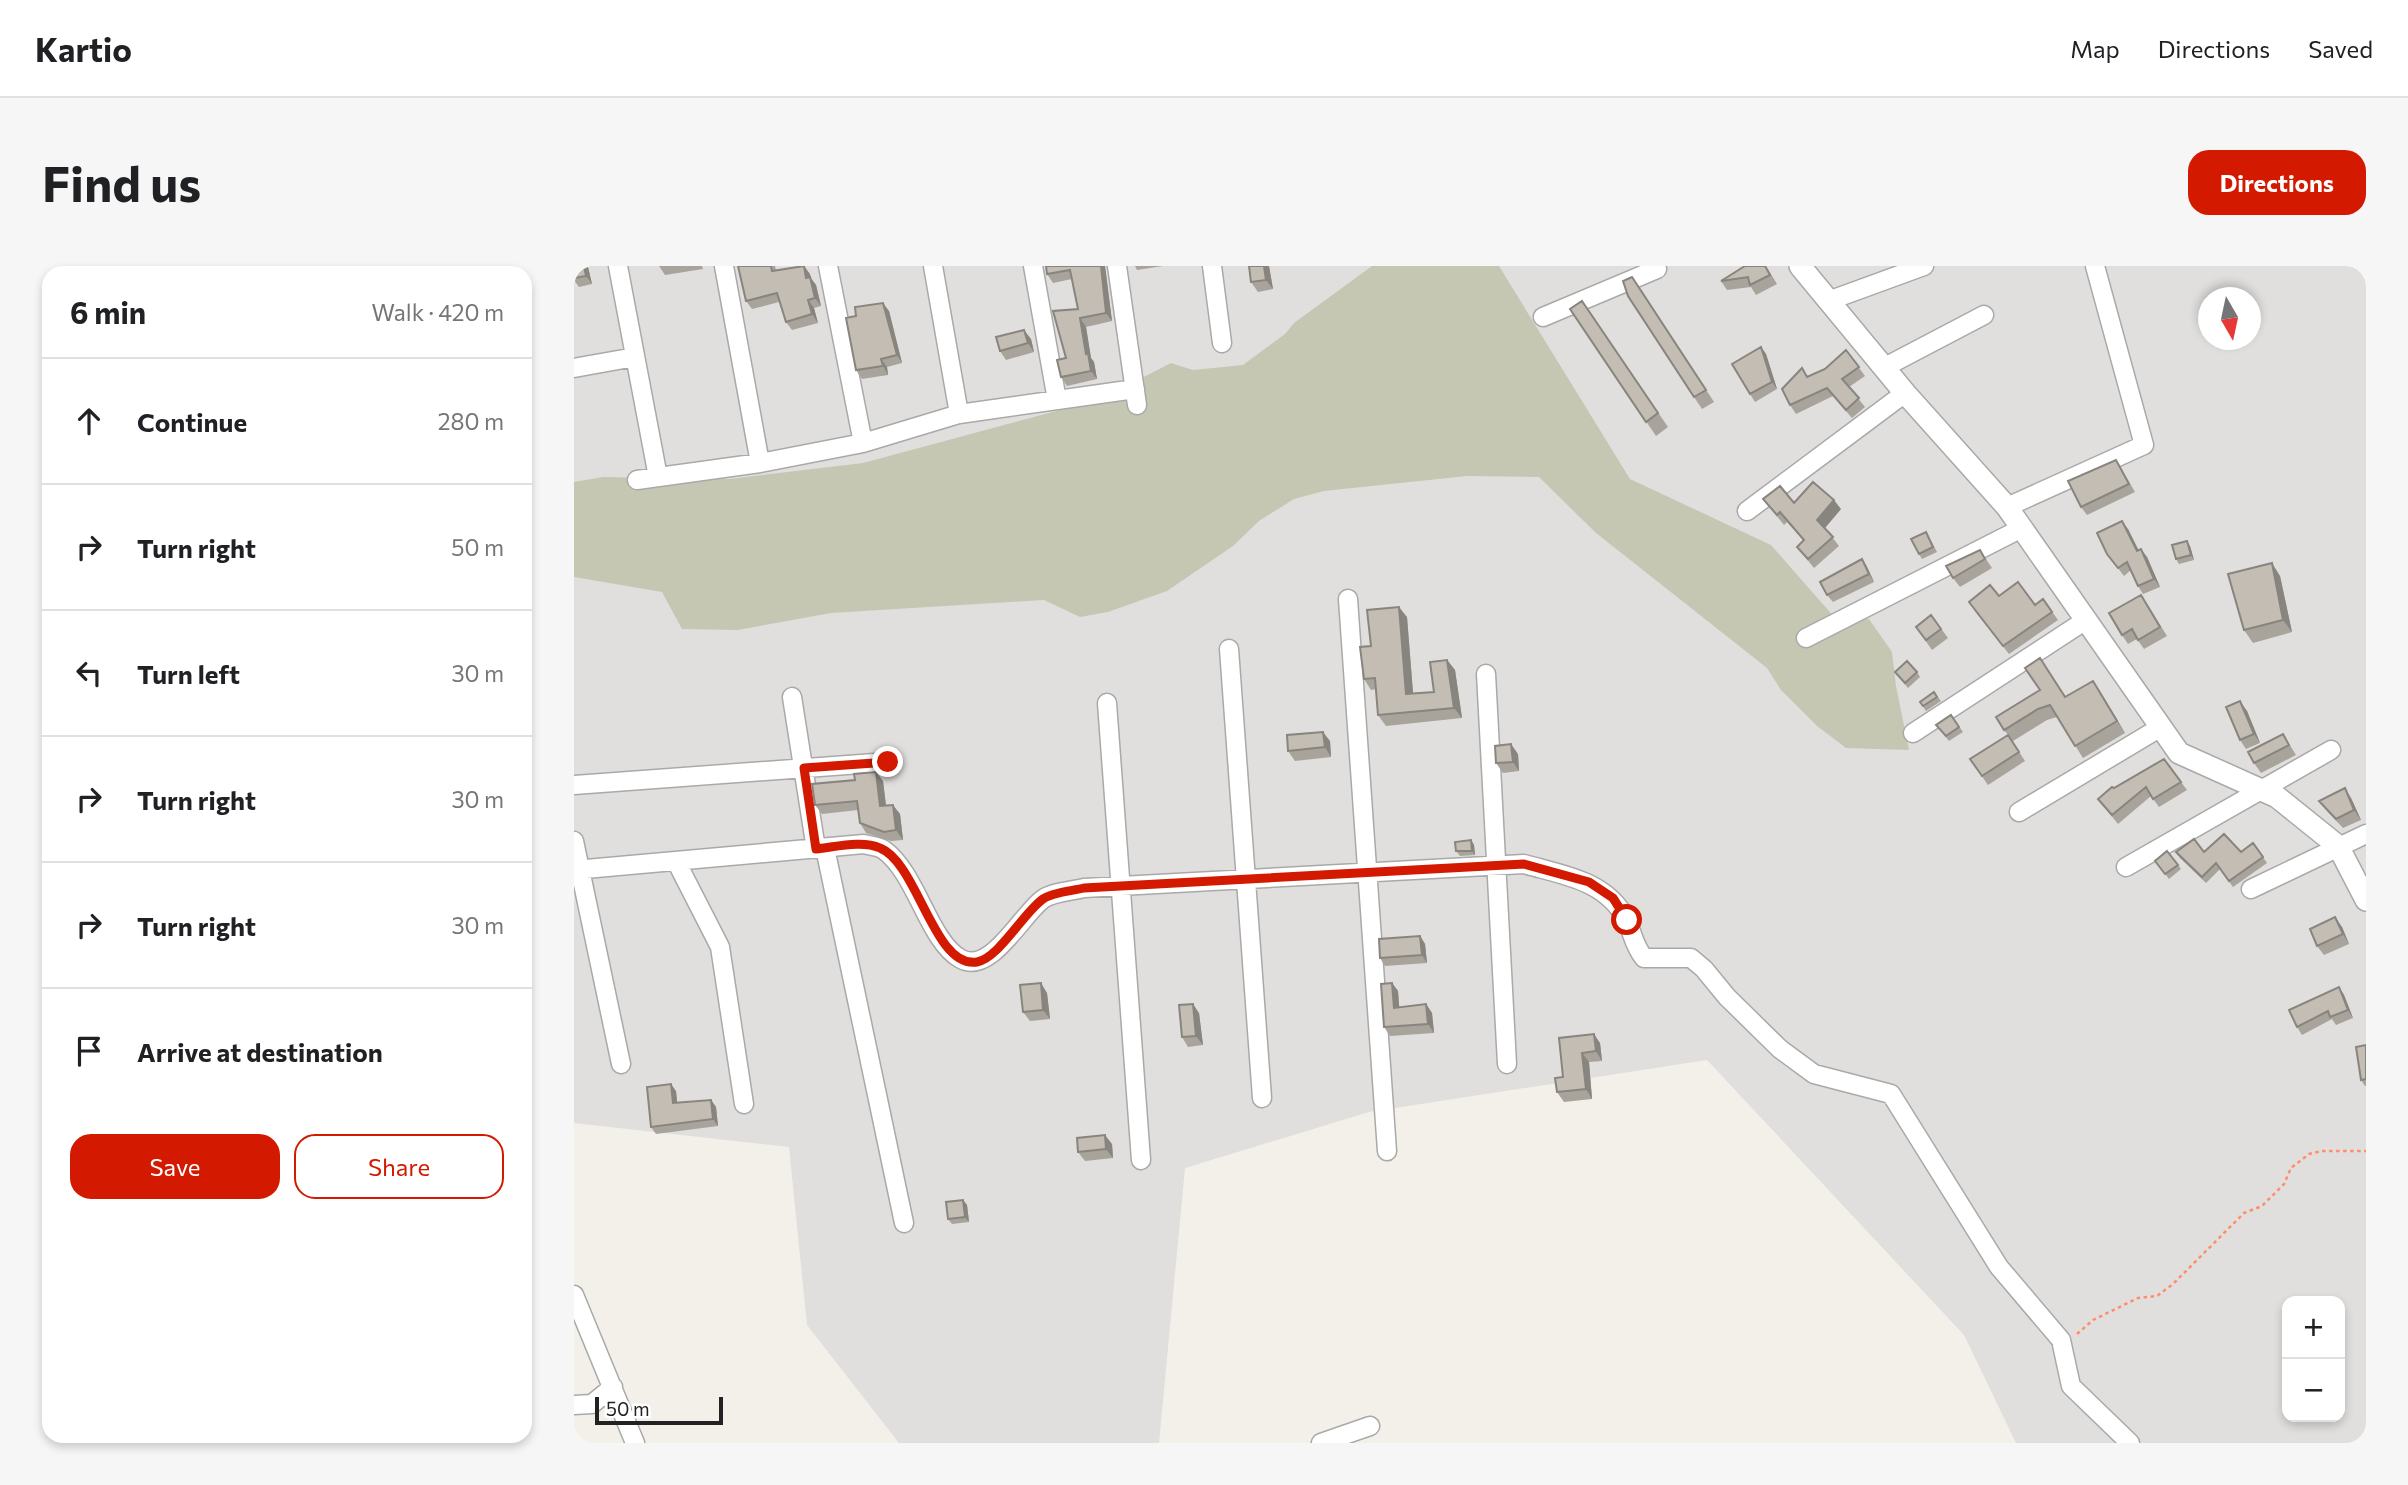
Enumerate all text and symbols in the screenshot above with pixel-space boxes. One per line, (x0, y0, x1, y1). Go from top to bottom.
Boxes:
text: Kartio (35, 28, 132, 69)
text: Map (2070, 34, 2120, 63)
text: Directions (2158, 34, 2270, 63)
text: Saved (2308, 34, 2373, 63)
button: Directions (2188, 150, 2366, 215)
text: Find us (42, 152, 201, 212)
north arrow (2198, 287, 2261, 350)
text: 6 min (70, 293, 146, 330)
text: Walk · 420 m (372, 298, 504, 326)
icon: ahead (70, 402, 108, 440)
text: Continue (137, 406, 247, 437)
text: 280 m (438, 407, 504, 435)
icon: right (70, 528, 108, 566)
text: Turn right (137, 532, 256, 563)
text: 50 m (451, 533, 504, 561)
icon: left (70, 654, 108, 692)
text: Turn left (137, 658, 240, 689)
text: 30 m (451, 659, 504, 687)
route end (872, 746, 903, 777)
icon: right (70, 780, 108, 818)
text: Turn right (137, 784, 256, 815)
text: 30 m (451, 785, 504, 813)
route start (1611, 904, 1642, 935)
icon: right (70, 906, 108, 944)
text: Turn right (137, 910, 256, 941)
text: 30 m (451, 911, 504, 939)
icon: arrive (70, 1032, 108, 1070)
text: Arrive at destination (137, 1036, 383, 1067)
button: Save (70, 1134, 280, 1199)
button: Share (294, 1134, 504, 1199)
map controls (2282, 1296, 2345, 1422)
button: + (2282, 1296, 2345, 1359)
button: − (2282, 1359, 2345, 1422)
scale bar (595, 1394, 723, 1426)
text: 50 m (606, 1397, 650, 1420)

